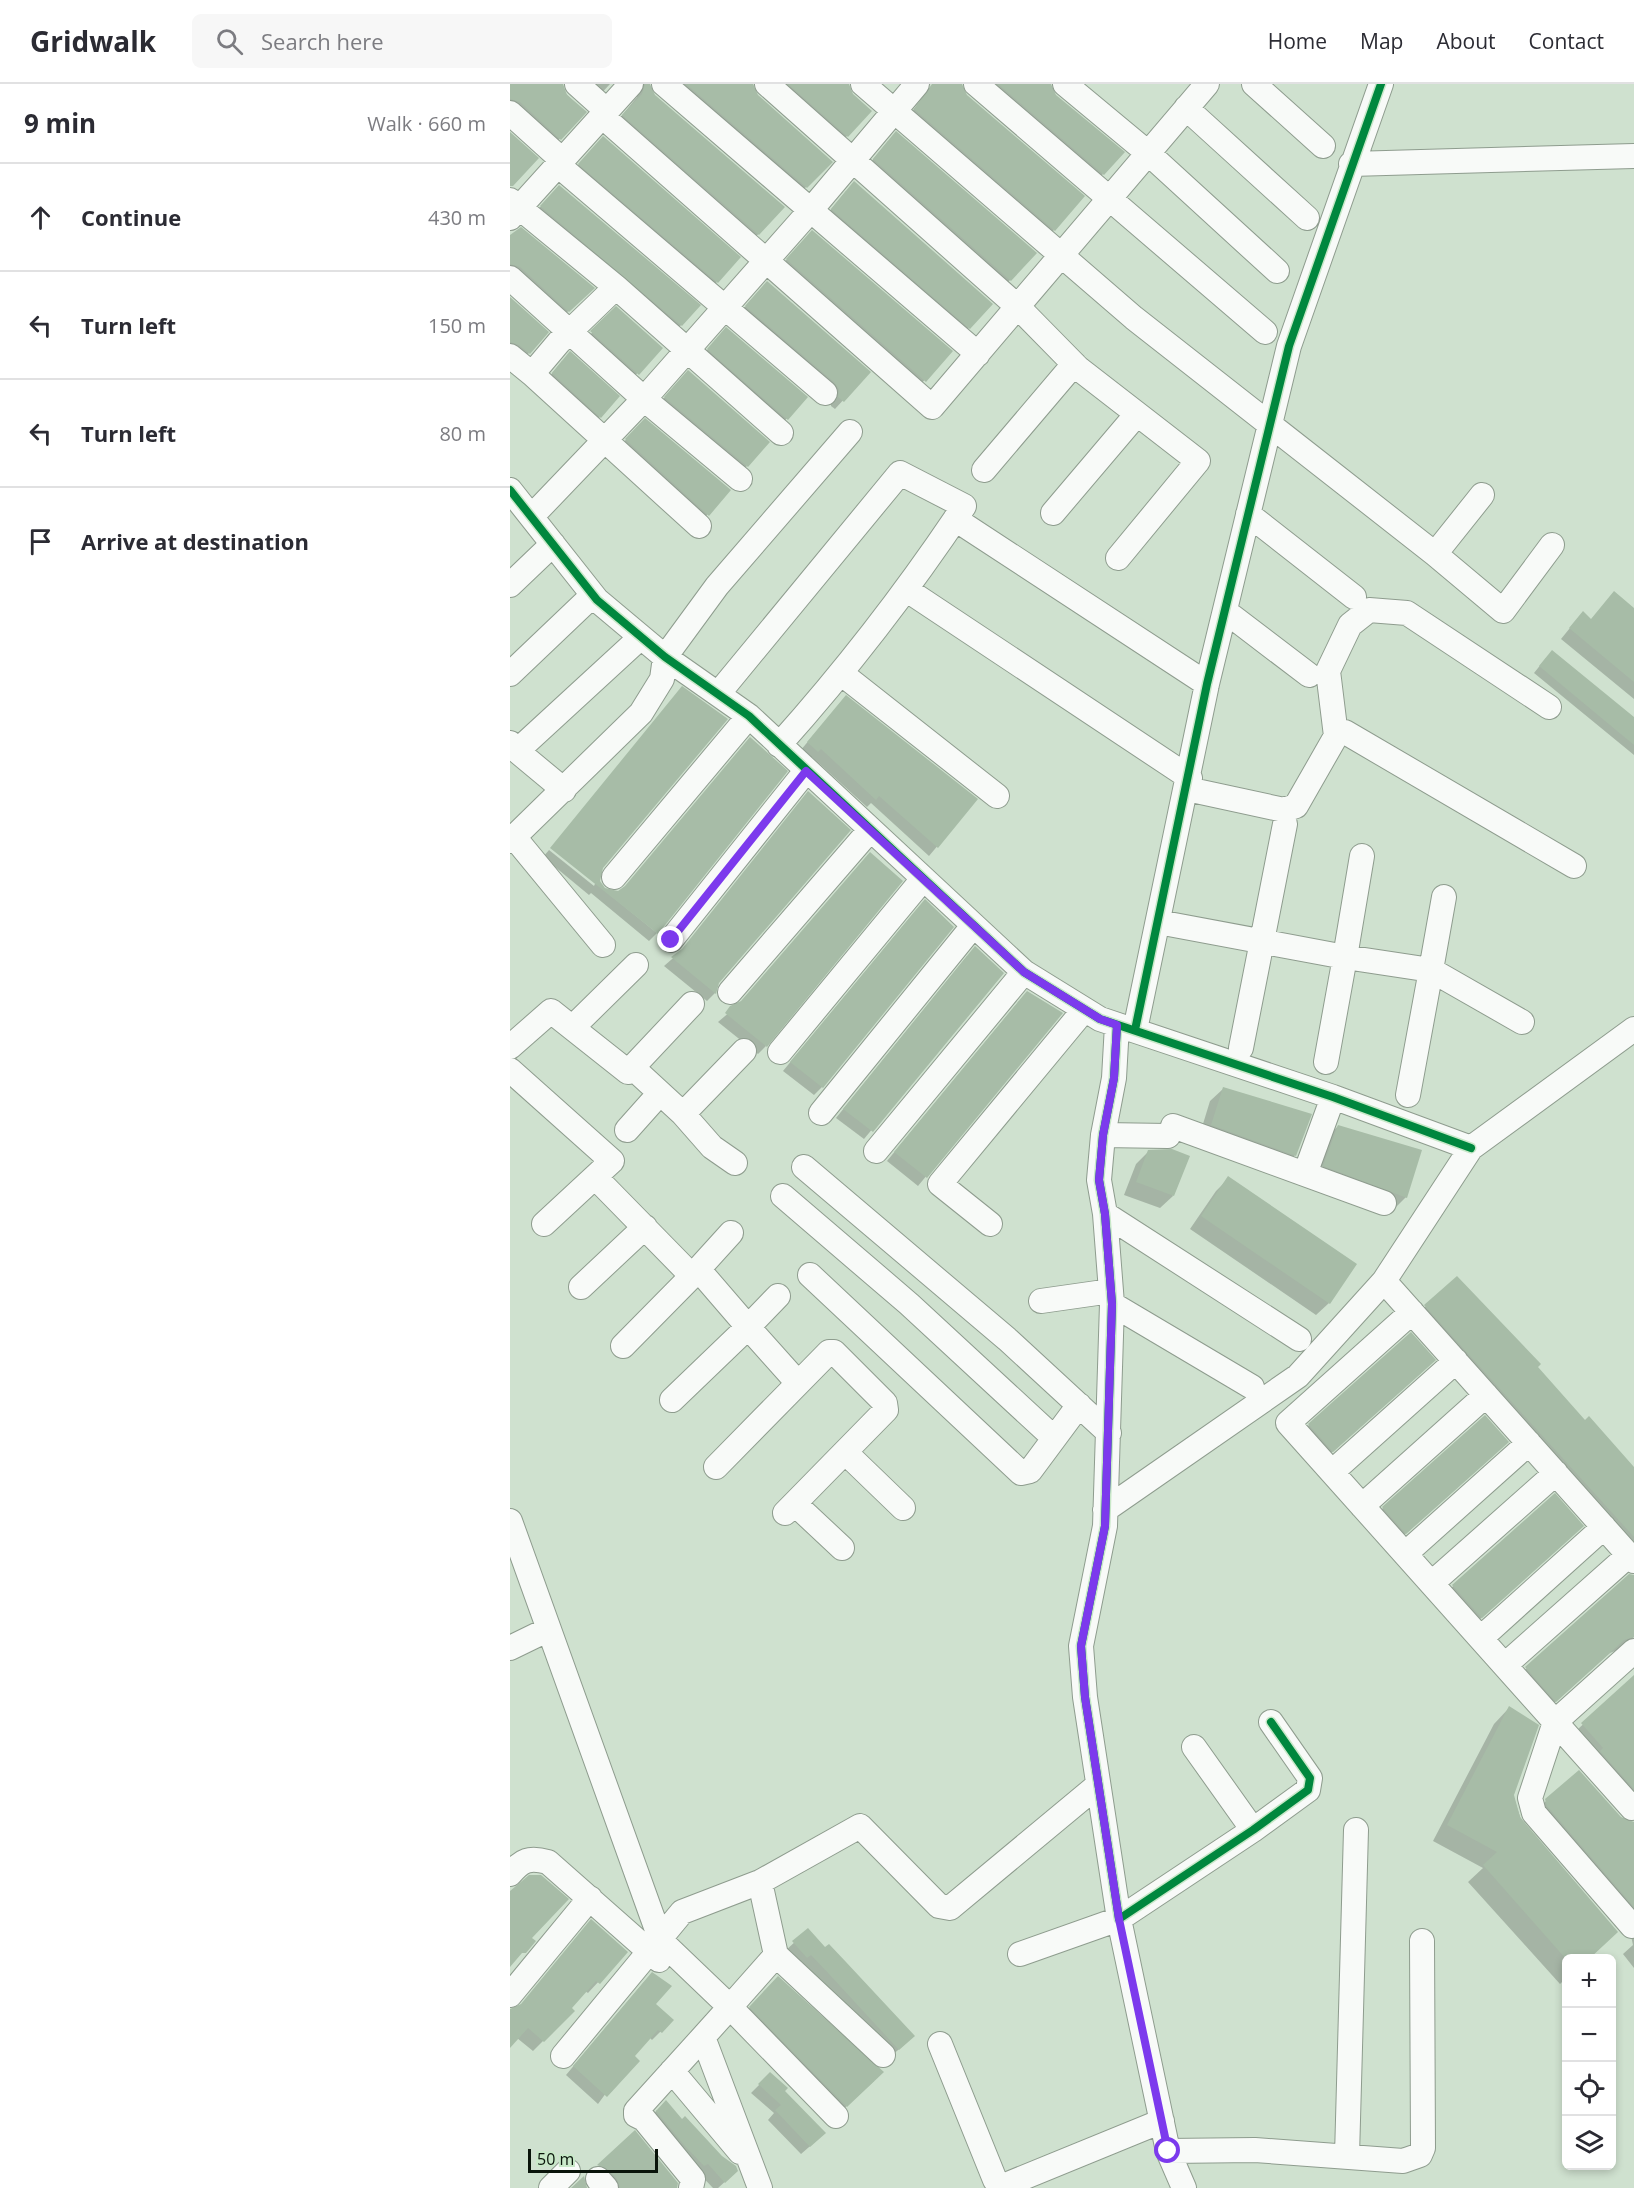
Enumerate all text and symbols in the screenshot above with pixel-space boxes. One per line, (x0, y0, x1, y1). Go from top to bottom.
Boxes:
search box (192, 14, 612, 68)
text: Gridwalk (30, 22, 156, 60)
icon: search (213, 25, 246, 58)
text: Search here (261, 26, 384, 56)
text: Home (1268, 27, 1327, 55)
text: Map (1360, 27, 1403, 55)
text: About (1436, 27, 1496, 55)
text: Contact (1529, 27, 1604, 55)
text: 9 min (24, 105, 96, 141)
text: Walk · 660 m (367, 110, 486, 137)
icon: ahead (24, 201, 57, 234)
text: Continue (81, 202, 181, 232)
text: 430 m (428, 204, 486, 231)
icon: left (24, 309, 57, 342)
text: Turn left (81, 310, 176, 340)
text: 150 m (428, 312, 486, 339)
icon: left (24, 417, 57, 450)
text: Turn left (81, 418, 176, 448)
text: 80 m (439, 420, 486, 447)
icon: arrive (24, 525, 57, 558)
text: Arrive at destination (81, 526, 309, 556)
route end (657, 926, 683, 952)
map controls (1562, 1954, 1616, 2170)
button: + (1562, 1954, 1616, 2008)
button: − (1562, 2008, 1616, 2062)
button: locate (1562, 2062, 1616, 2116)
button: layers (1562, 2116, 1616, 2170)
route start (1154, 2137, 1180, 2163)
scale bar (528, 2146, 658, 2174)
text: 50 m (537, 2148, 574, 2170)

